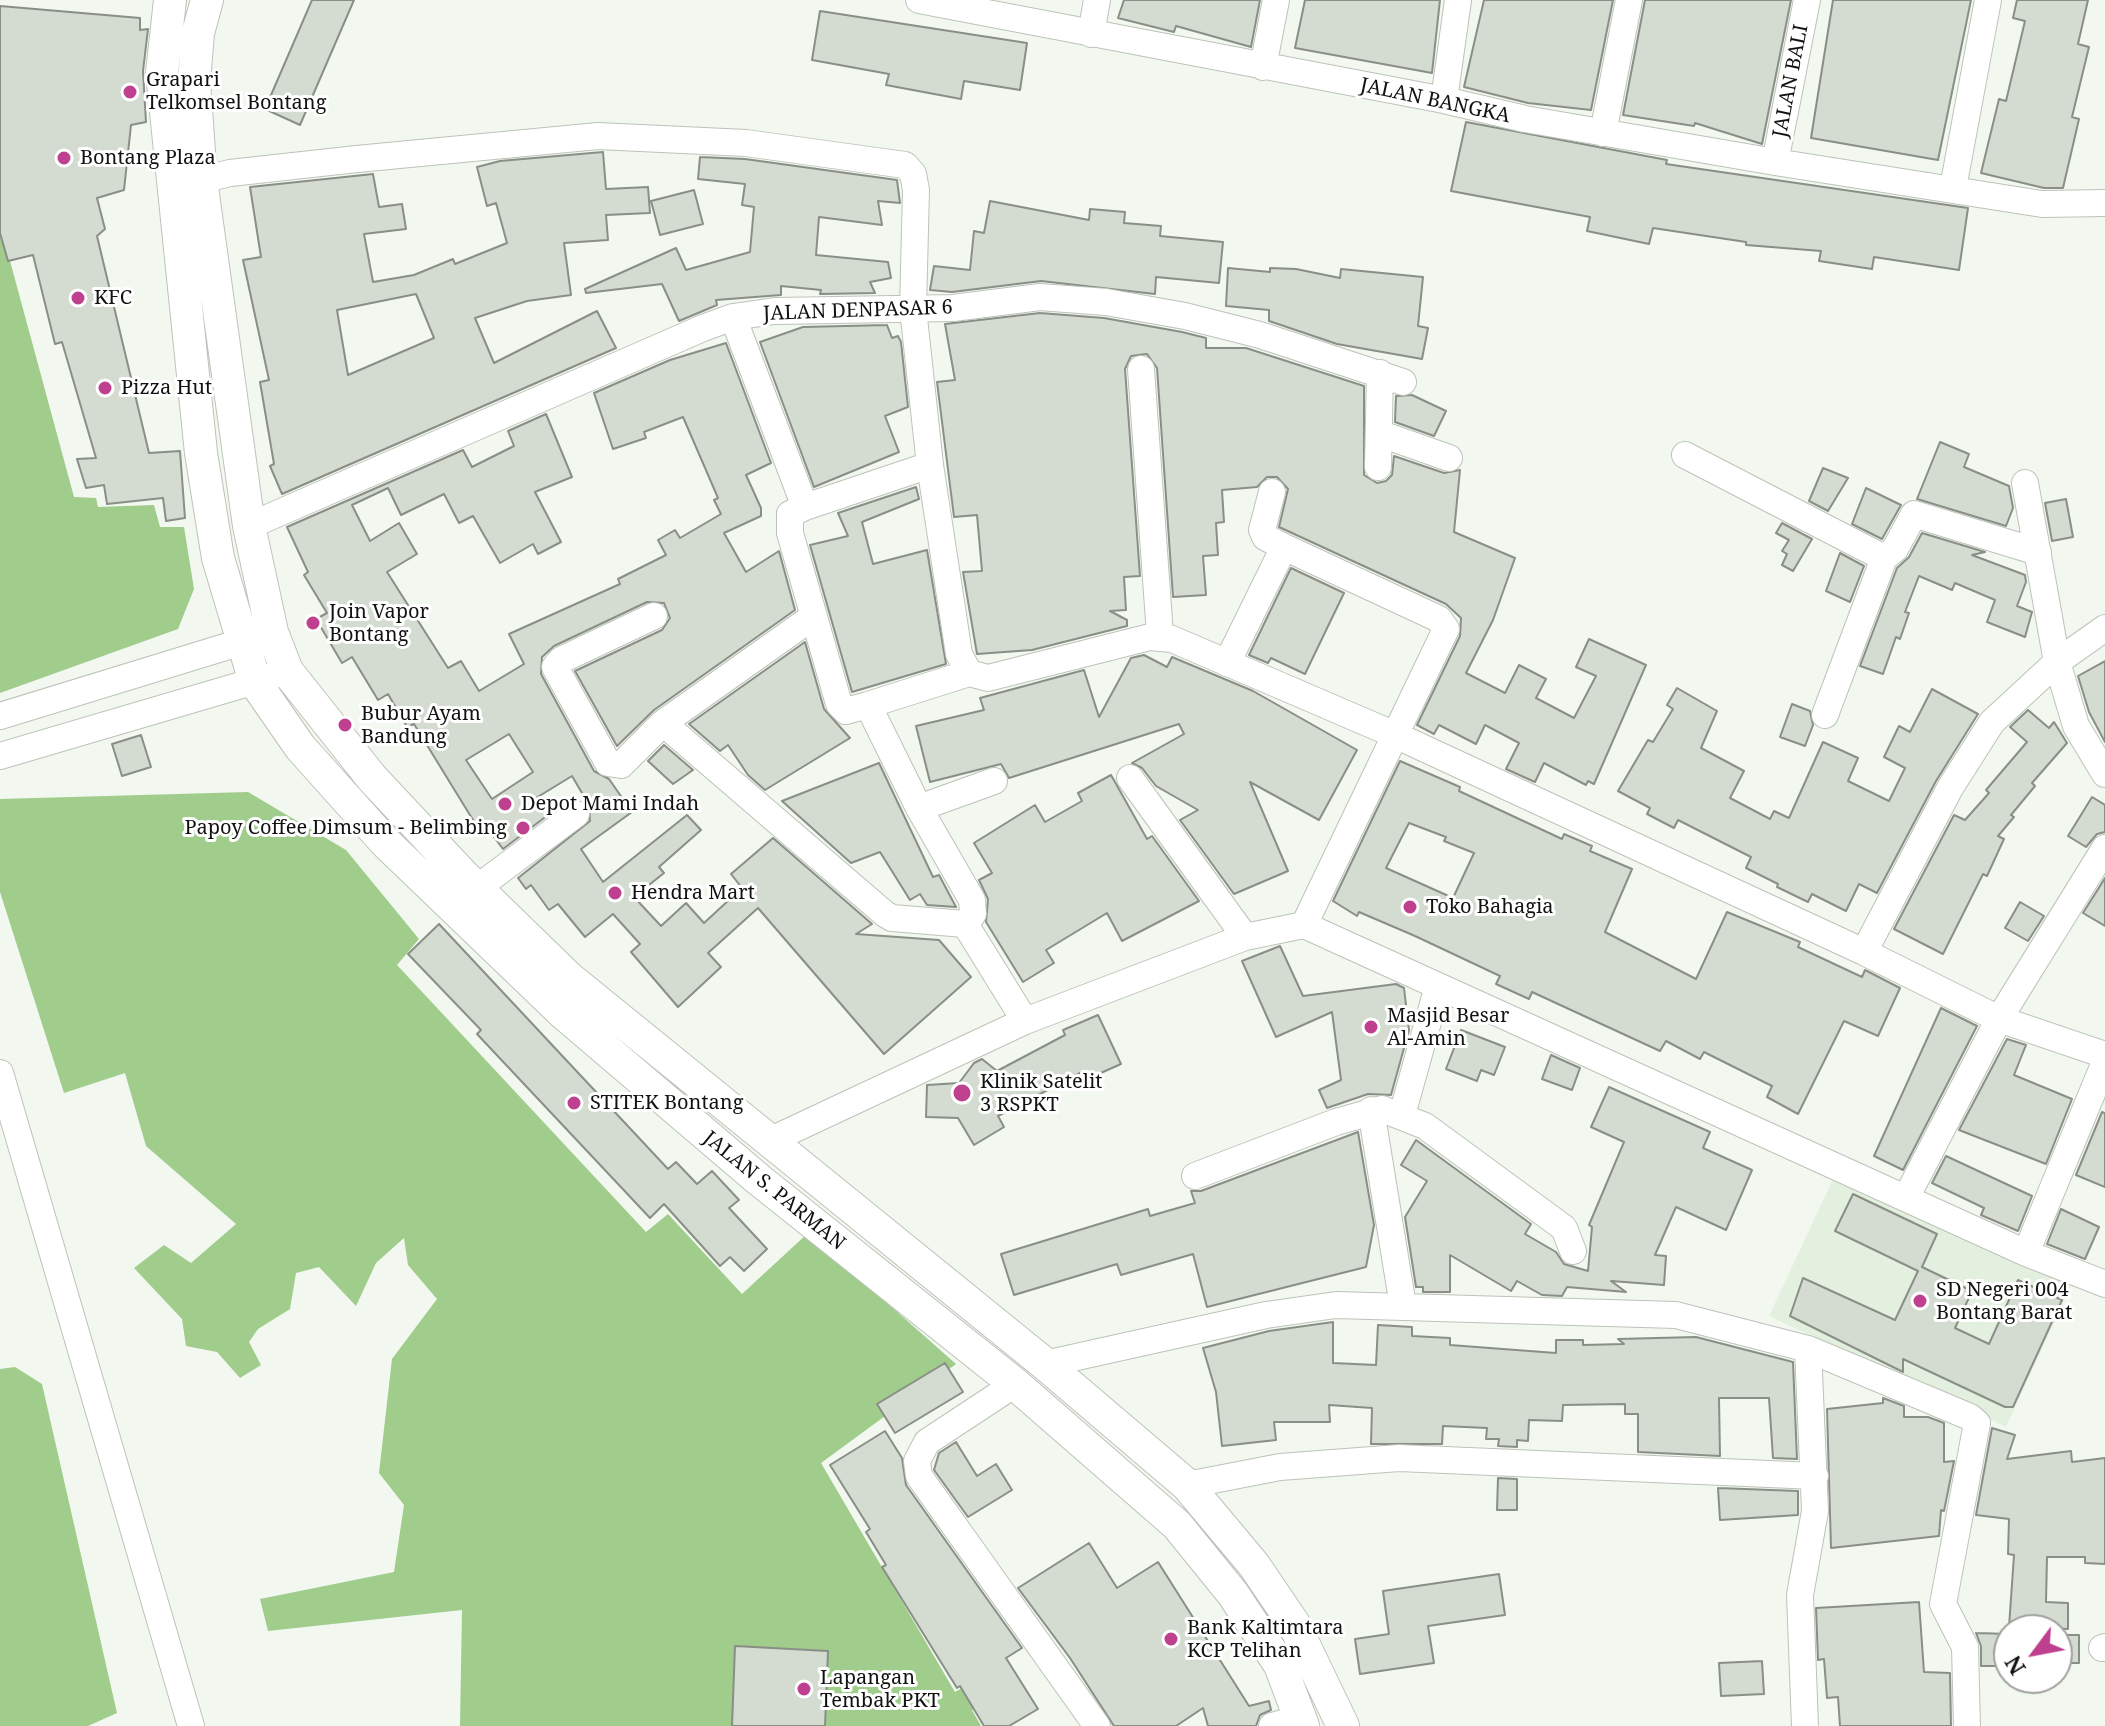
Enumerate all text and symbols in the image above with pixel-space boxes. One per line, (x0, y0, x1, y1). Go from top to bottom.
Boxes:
street label: JALAN BALI (1768, 22, 1814, 140)
place label: Grapari Telkomsel Bontang (146, 68, 326, 115)
street label: JALAN BANGKA (1358, 73, 1512, 129)
marker: Grapari Telkomsel Bontang (121, 83, 139, 101)
place label: Bontang Plaza (80, 146, 216, 170)
marker: Bontang Plaza (55, 149, 73, 167)
place label: KFC (94, 286, 132, 310)
marker: KFC (69, 289, 87, 307)
street label: JALAN DENPASAR 6 (763, 296, 953, 326)
place label: Pizza Hut (121, 376, 212, 400)
marker: Pizza Hut (96, 379, 114, 397)
place label: Join Vapor Bontang (329, 600, 429, 647)
marker: Join Vapor Bontang (304, 614, 322, 632)
place label: Bubur Ayam Bandung (361, 702, 481, 749)
marker: Bubur Ayam Bandung (336, 716, 354, 734)
place label: Depot Mami Indah (521, 792, 699, 816)
marker: Depot Mami Indah (496, 795, 514, 813)
place label: Papoy Coffee Dimsum - Belimbing (184, 816, 507, 840)
marker: Papoy Coffee Dimsum - Belimbing (514, 819, 532, 837)
place label: Hendra Mart (631, 881, 755, 905)
marker: Hendra Mart (606, 884, 624, 902)
place label: Toko Bahagia (1426, 895, 1554, 919)
marker: Toko Bahagia (1401, 898, 1419, 916)
place label: Masjid Besar Al-Amin (1387, 1004, 1509, 1051)
marker: Masjid Besar Al-Amin (1362, 1018, 1380, 1036)
place label: Klinik Satelit 3 RSPKT (980, 1070, 1102, 1117)
marker: Klinik Satelit 3 RSPKT (951, 1082, 973, 1104)
place label: STITEK Bontang (590, 1091, 743, 1115)
marker: STITEK Bontang (565, 1094, 583, 1112)
street label: JALAN S. PARMAN (698, 1126, 850, 1256)
place label: SD Negeri 004 Bontang Barat (1936, 1278, 2072, 1325)
marker: SD Negeri 004 Bontang Barat (1911, 1292, 1929, 1310)
north arrow (1993, 1614, 2073, 1694)
place label: Bank Kaltimtara KCP Telihan (1187, 1616, 1344, 1663)
marker: Bank Kaltimtara KCP Telihan (1162, 1630, 1180, 1648)
text: N (1997, 1650, 2032, 1681)
place label: Lapangan Tembak PKT (820, 1666, 940, 1713)
marker: Lapangan Tembak PKT (795, 1680, 813, 1698)

